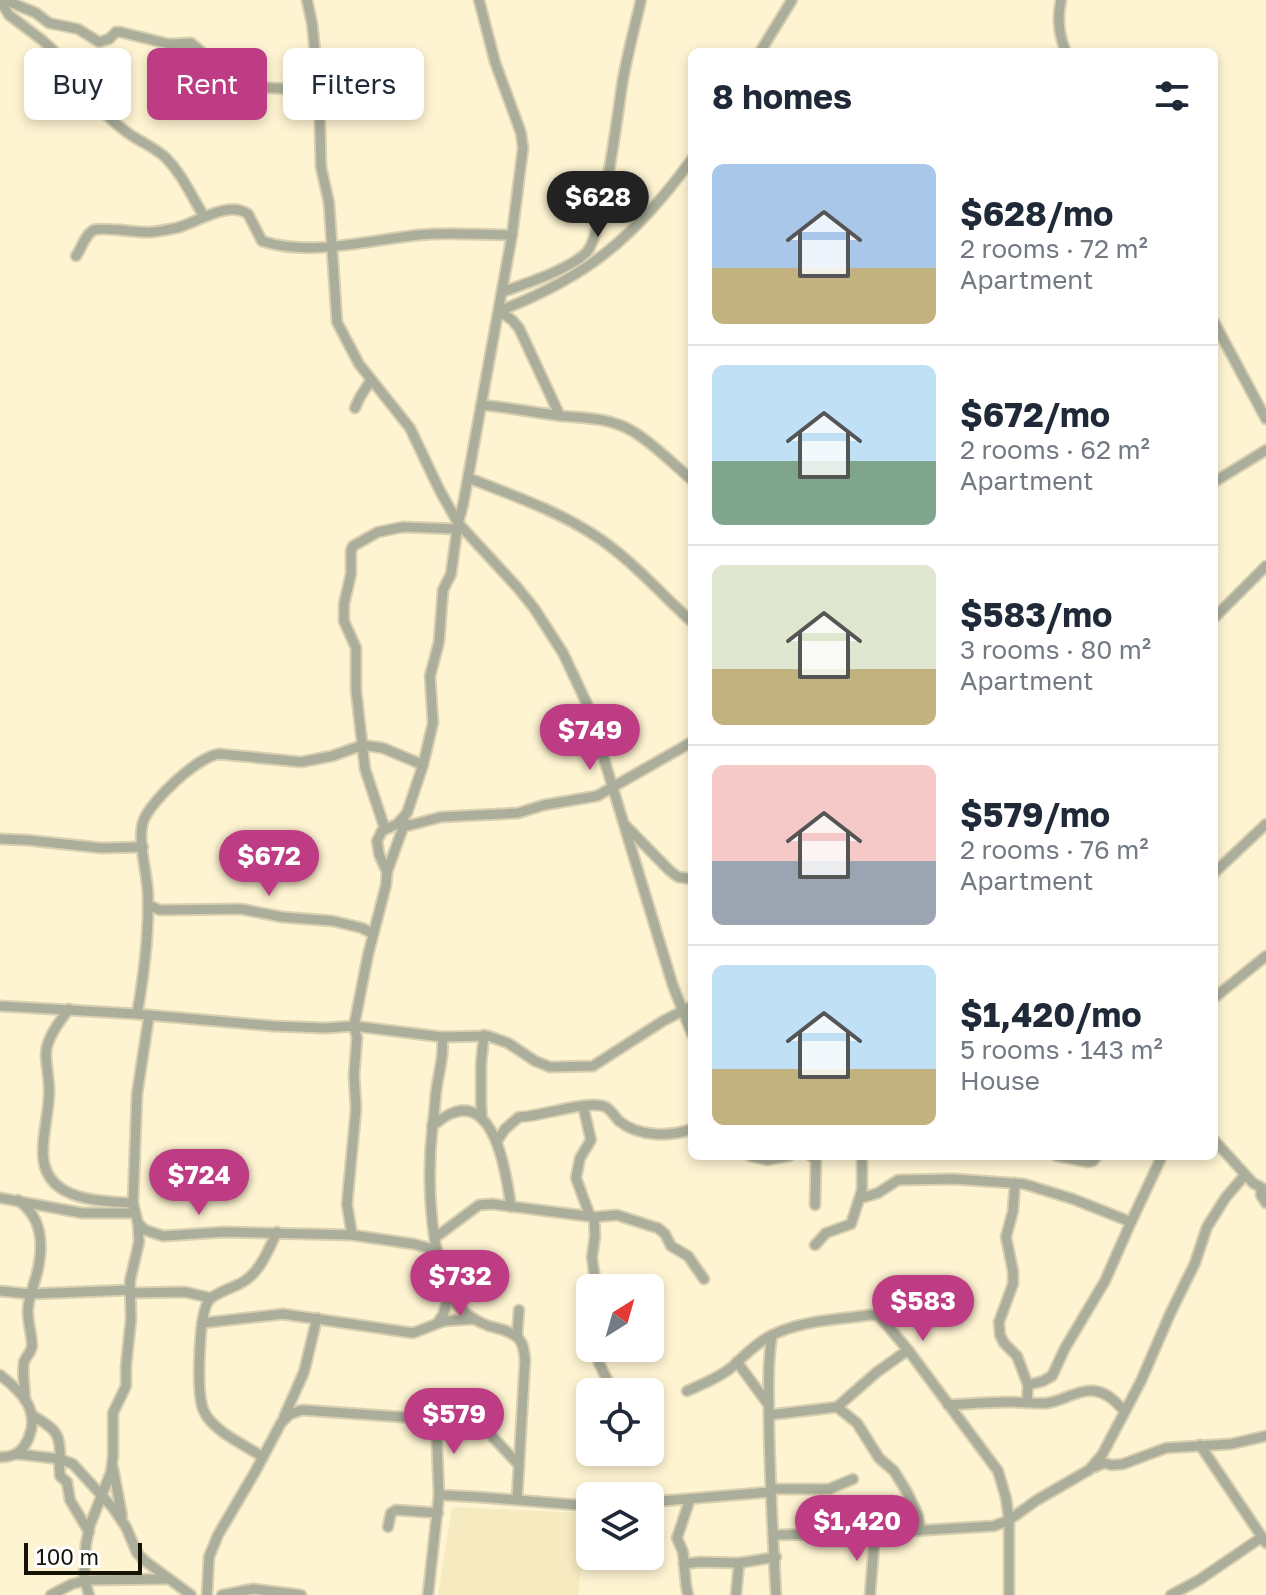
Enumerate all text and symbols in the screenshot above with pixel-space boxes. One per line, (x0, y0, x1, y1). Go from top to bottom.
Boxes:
chip: Buy (24, 48, 131, 120)
chip: Rent (147, 48, 267, 120)
chip: Filters (283, 48, 424, 120)
icon: filters (1150, 74, 1194, 118)
text: 8 homes (712, 76, 852, 116)
pin: $628 (551, 171, 645, 239)
text: $628 (565, 181, 631, 212)
text: $628/mo (960, 193, 1113, 233)
icon: home (776, 196, 872, 292)
text: 2 rooms · 72 m² (960, 233, 1148, 264)
text: Apartment (960, 264, 1093, 295)
text: $672/mo (960, 394, 1110, 434)
icon: home (776, 397, 872, 493)
text: 2 rooms · 62 m² (960, 434, 1150, 465)
text: Apartment (960, 465, 1093, 496)
text: $583/mo (960, 594, 1113, 634)
icon: home (776, 597, 872, 693)
text: 3 rooms · 80 m² (960, 634, 1151, 665)
text: Apartment (960, 665, 1093, 696)
pin: $749 (543, 704, 637, 772)
text: $749 (558, 714, 622, 745)
text: $579/mo (960, 794, 1110, 834)
icon: home (776, 797, 872, 893)
pin: $672 (222, 830, 316, 898)
text: 2 rooms · 76 m² (960, 834, 1149, 865)
text: $672 (237, 840, 301, 871)
text: Apartment (960, 865, 1093, 896)
text: $1,420/mo (960, 994, 1142, 1034)
icon: home (776, 997, 872, 1093)
text: 5 rooms · 143 m² (960, 1034, 1163, 1065)
text: House (960, 1065, 1040, 1096)
pin: $724 (152, 1149, 246, 1217)
text: $724 (167, 1159, 231, 1190)
pin: $732 (413, 1250, 507, 1318)
text: $732 (428, 1260, 492, 1291)
north arrow (576, 1274, 664, 1362)
map controls (576, 1274, 664, 1570)
pin: $583 (876, 1275, 970, 1343)
text: $583 (890, 1285, 956, 1316)
button: locate (576, 1378, 664, 1466)
pin: $579 (407, 1388, 501, 1456)
text: $579 (422, 1398, 486, 1429)
button: layers (576, 1482, 664, 1570)
pin: $1,420 (792, 1495, 922, 1563)
text: $1,420 (813, 1505, 901, 1536)
scale bar (24, 1539, 142, 1575)
text: 100 m (36, 1543, 99, 1570)

